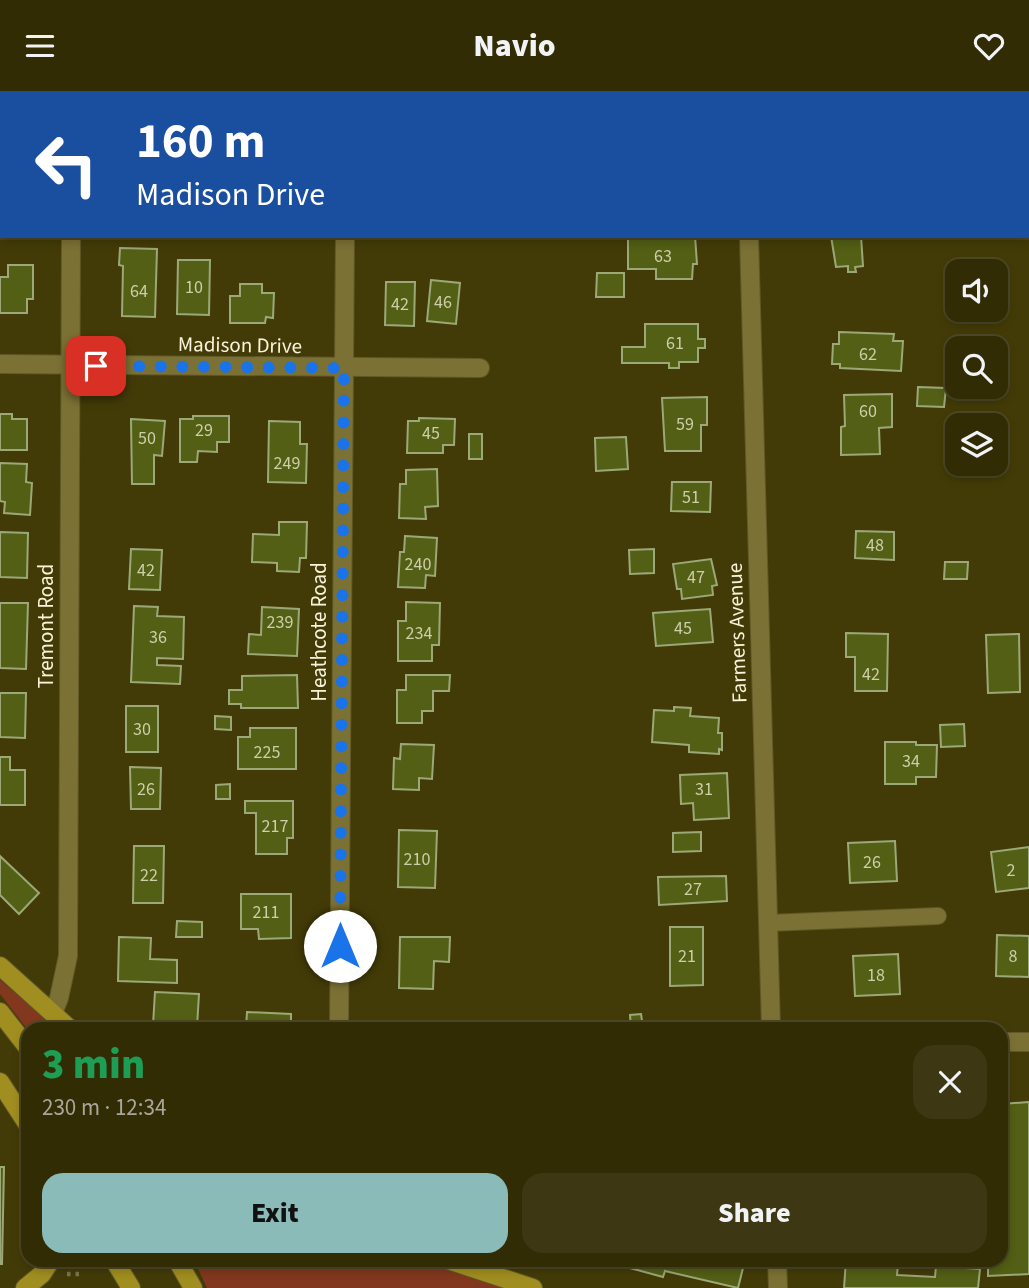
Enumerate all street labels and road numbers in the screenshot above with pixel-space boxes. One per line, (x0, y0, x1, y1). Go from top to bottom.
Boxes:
street label: Madison Drive (178, 329, 302, 361)
street label: Heathcote Road (304, 562, 334, 702)
street label: Farmers Avenue (720, 562, 754, 704)
street label: Tremont Road (31, 564, 61, 688)

